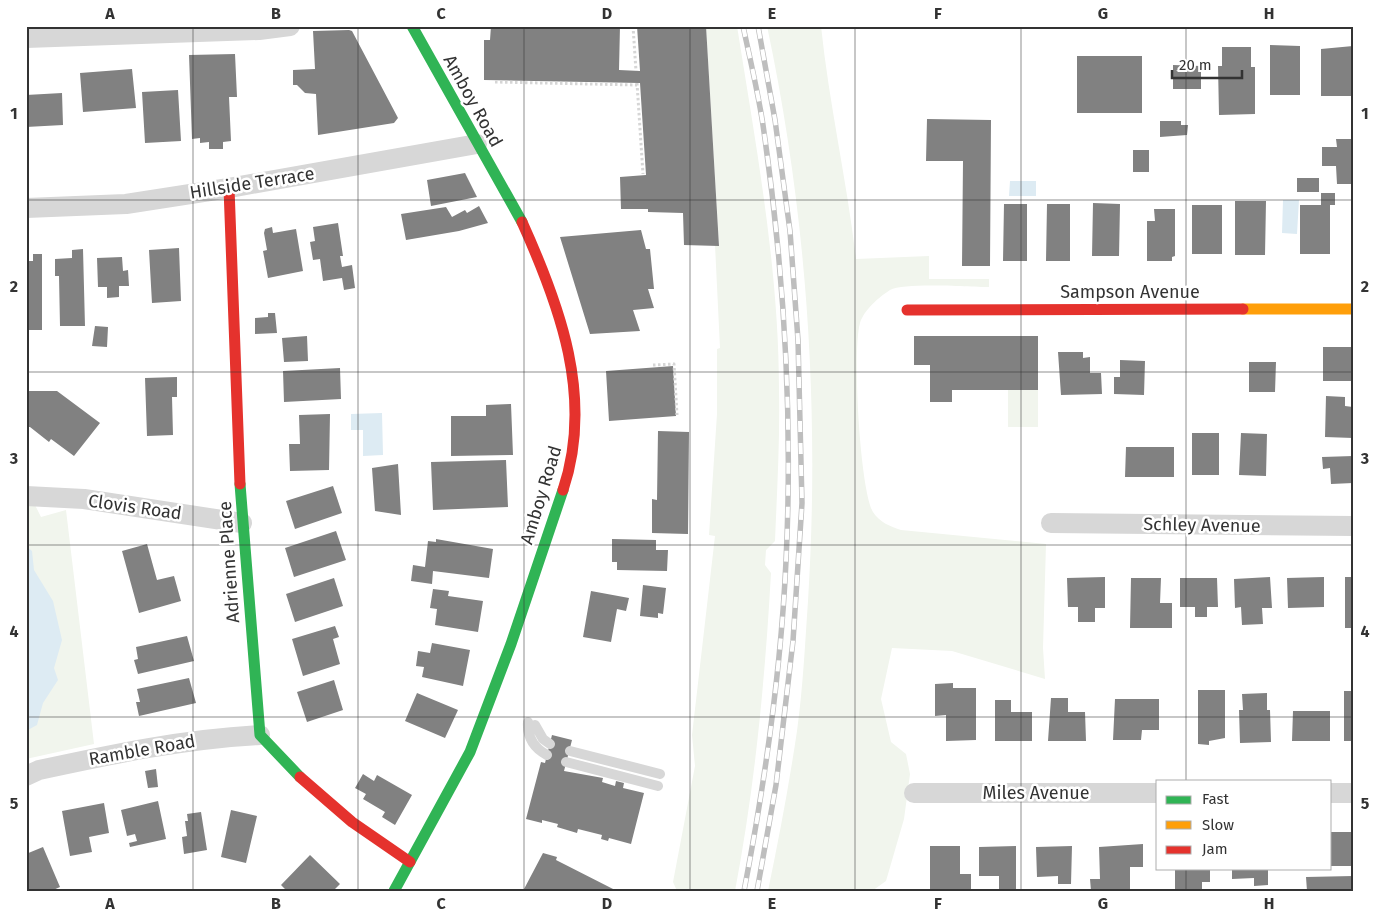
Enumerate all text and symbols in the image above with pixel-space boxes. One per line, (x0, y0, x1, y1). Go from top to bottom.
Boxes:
text: A (104, 4, 115, 23)
text: B (271, 4, 281, 23)
text: C (436, 4, 446, 23)
text: D (602, 4, 612, 23)
text: E (768, 4, 776, 23)
text: F (934, 4, 942, 23)
text: G (1098, 4, 1108, 23)
text: H (1264, 4, 1274, 23)
scale bar (1172, 48, 1242, 80)
street label: Amboy Road (439, 51, 507, 151)
text: 20 m (1179, 56, 1212, 74)
text: 1 (10, 104, 18, 123)
text: 1 (1361, 104, 1369, 123)
street label: Hillside Terrace (188, 162, 316, 204)
text: 2 (10, 277, 18, 296)
text: 2 (1361, 277, 1369, 296)
street label: Sampson Avenue (1060, 281, 1200, 303)
street label: Amboy Road (516, 443, 566, 547)
text: 3 (9, 449, 18, 468)
text: 3 (1360, 449, 1369, 468)
street label: Clovis Road (87, 490, 183, 524)
street label: Adrienne Place (214, 500, 244, 624)
street label: Schley Avenue (1143, 513, 1261, 537)
text: 4 (9, 622, 19, 641)
text: 4 (1360, 622, 1370, 641)
street label: Ramble Road (87, 730, 197, 770)
legend (1156, 780, 1332, 870)
street label: Miles Avenue (983, 782, 1090, 804)
text: Fast (1202, 790, 1229, 808)
text: 5 (10, 794, 19, 813)
text: 5 (1361, 794, 1370, 813)
text: Slow (1202, 816, 1234, 834)
text: Jam (1202, 840, 1228, 858)
text: A (104, 894, 115, 913)
text: B (271, 894, 281, 913)
text: C (436, 894, 446, 913)
text: D (602, 894, 612, 913)
text: E (768, 894, 776, 913)
text: F (934, 894, 942, 913)
text: G (1098, 894, 1108, 913)
text: H (1264, 894, 1274, 913)

